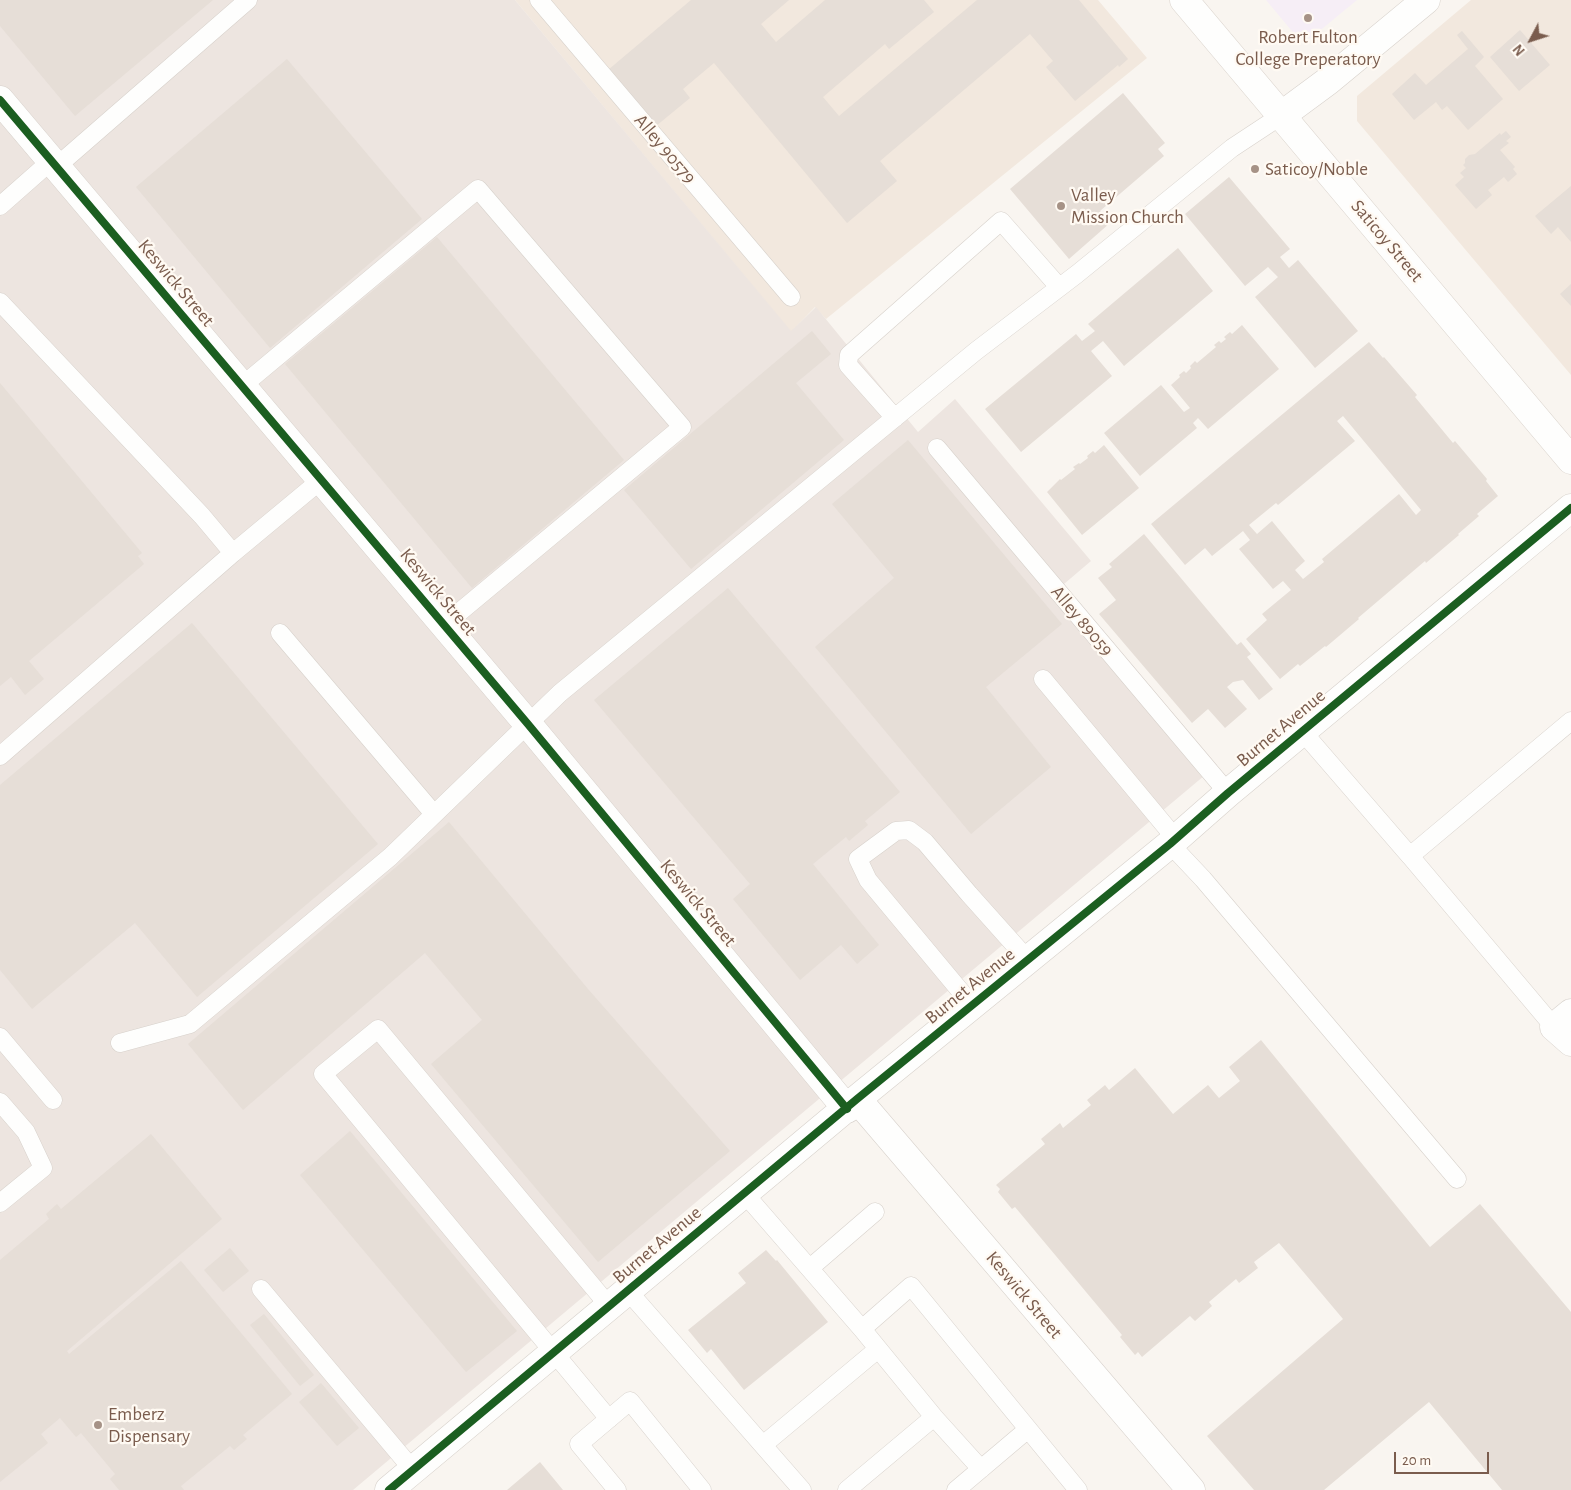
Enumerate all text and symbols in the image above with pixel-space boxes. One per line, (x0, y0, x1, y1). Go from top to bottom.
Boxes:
marker: Robert Fulton College Preperatory (1302, 12, 1314, 24)
north arrow (1506, 15, 1556, 65)
place label: Robert Fulton College Preperatory (1236, 26, 1380, 70)
text: N (1511, 41, 1528, 58)
street label: Alley 90579 (629, 109, 701, 189)
place label: Saticoy/Noble (1265, 158, 1368, 180)
marker: Saticoy/Noble (1249, 163, 1261, 175)
place label: Valley Mission Church (1071, 184, 1184, 228)
street label: Saticoy Street (1346, 195, 1428, 287)
marker: Valley Mission Church (1055, 200, 1067, 212)
street label: Keswick Street (133, 235, 219, 331)
street label: Keswick Street (395, 544, 481, 640)
street label: Alley 89059 (1046, 581, 1118, 661)
street label: Burnet Avenue (1232, 684, 1330, 772)
street label: Keswick Street (655, 855, 741, 951)
street label: Burnet Avenue (920, 943, 1020, 1029)
street label: Burnet Avenue (608, 1201, 706, 1289)
street label: Keswick Street (981, 1247, 1067, 1343)
place label: Emberz Dispensary (108, 1403, 190, 1447)
marker: Emberz Dispensary (92, 1419, 104, 1431)
scale bar (1396, 1442, 1491, 1474)
text: 20 m (1402, 1453, 1431, 1468)

